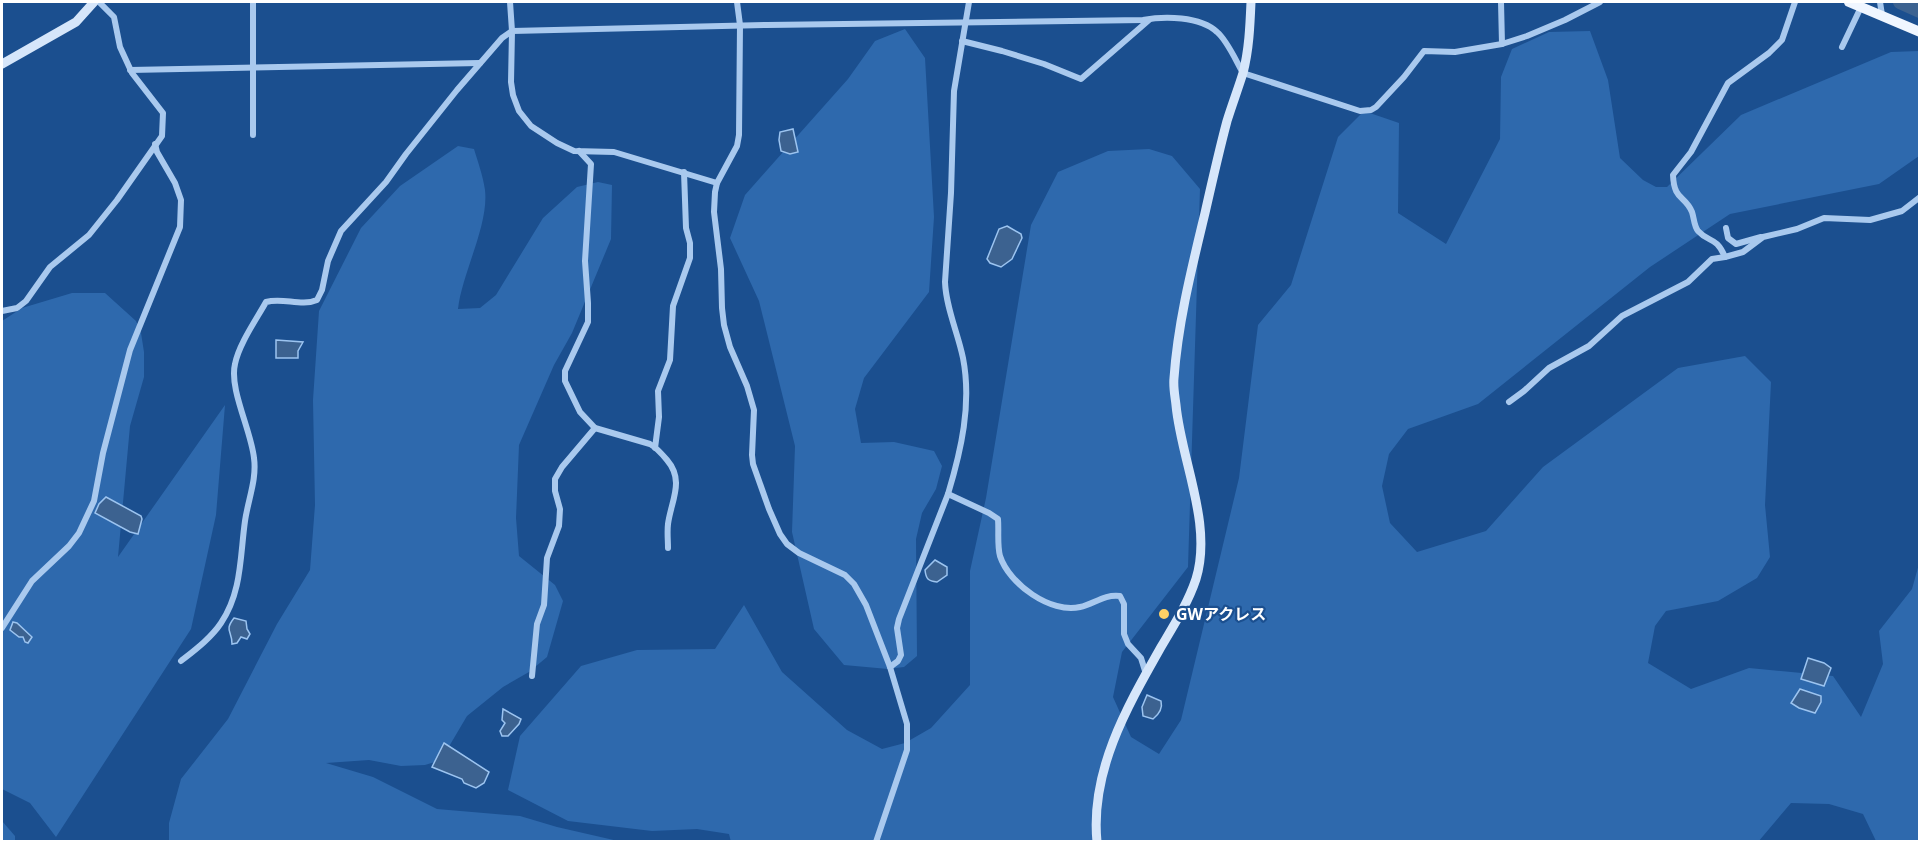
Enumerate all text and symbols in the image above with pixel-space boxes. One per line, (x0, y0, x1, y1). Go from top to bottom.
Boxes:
place label: GWアクレス (1176, 603, 1266, 625)
marker: GWアクレス (1157, 607, 1171, 621)

